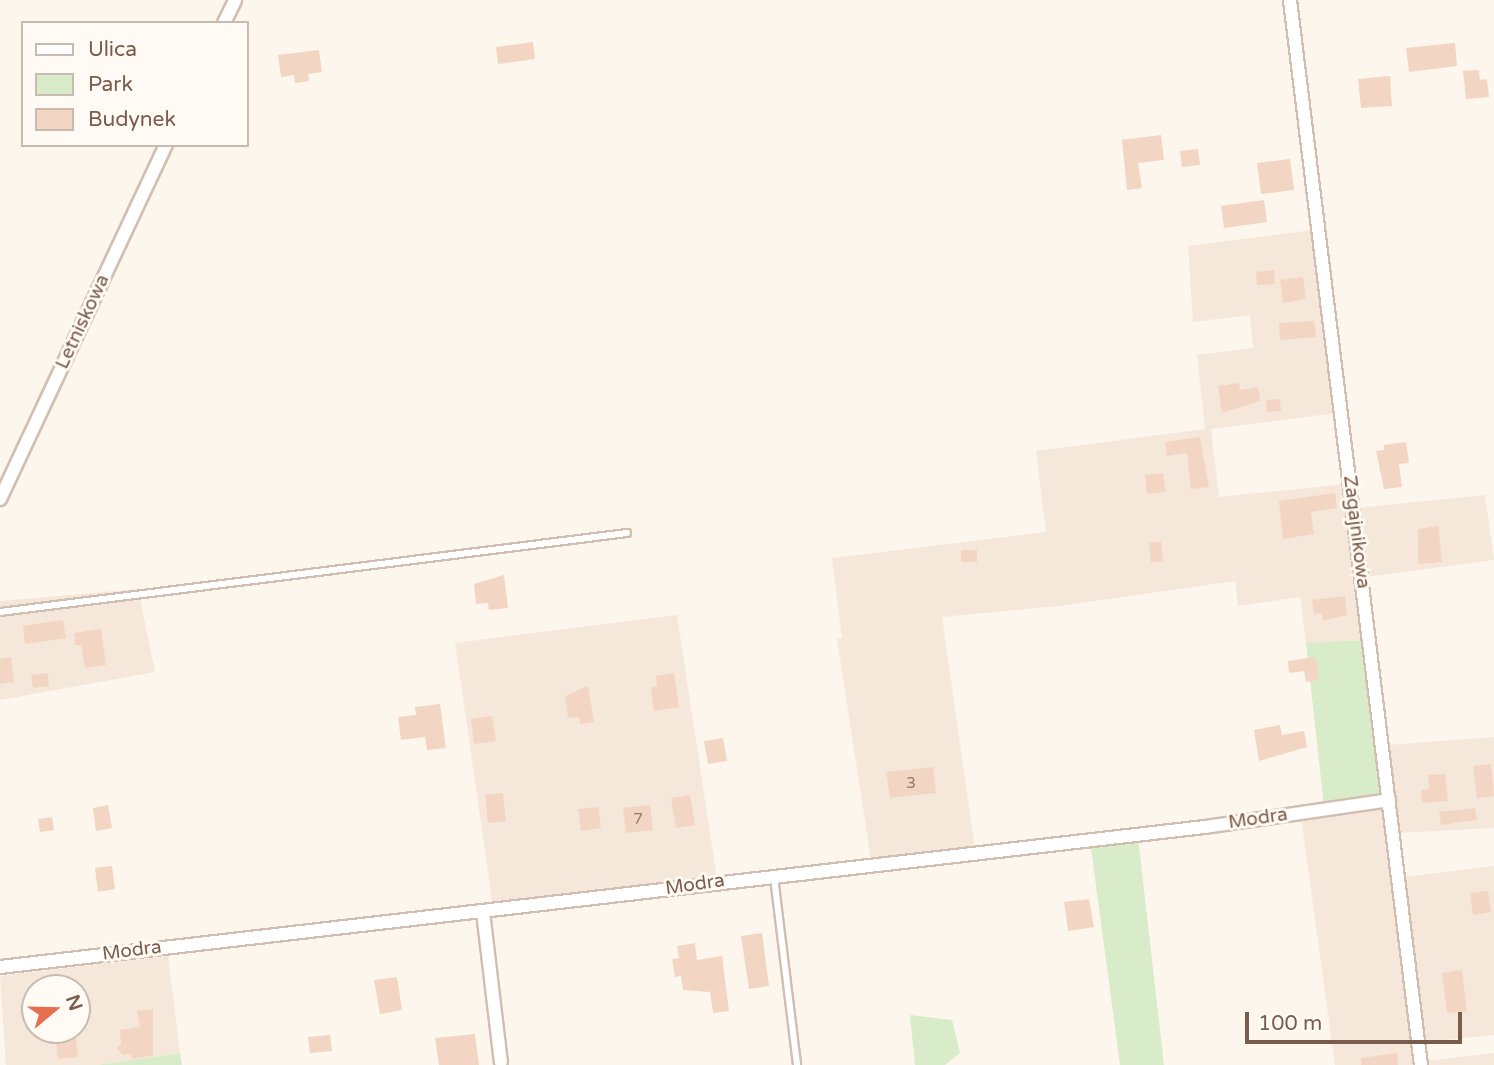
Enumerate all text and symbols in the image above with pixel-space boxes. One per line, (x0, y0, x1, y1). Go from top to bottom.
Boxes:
legend (21, 21, 248, 147)
text: Ulica (88, 37, 137, 62)
text: Park (88, 72, 133, 97)
text: Budynek (88, 107, 176, 132)
street label: Letniskowa (51, 271, 115, 373)
street label: Zagajnikowa (1338, 474, 1374, 590)
house number: 3 (906, 773, 916, 793)
street label: Modra (1227, 804, 1289, 834)
house number: 7 (633, 809, 643, 829)
street label: Modra (664, 870, 726, 900)
street label: Modra (101, 936, 163, 966)
north arrow (21, 974, 91, 1044)
text: N (61, 992, 87, 1014)
scale bar (1249, 998, 1466, 1042)
text: 100 m (1258, 1011, 1322, 1036)

